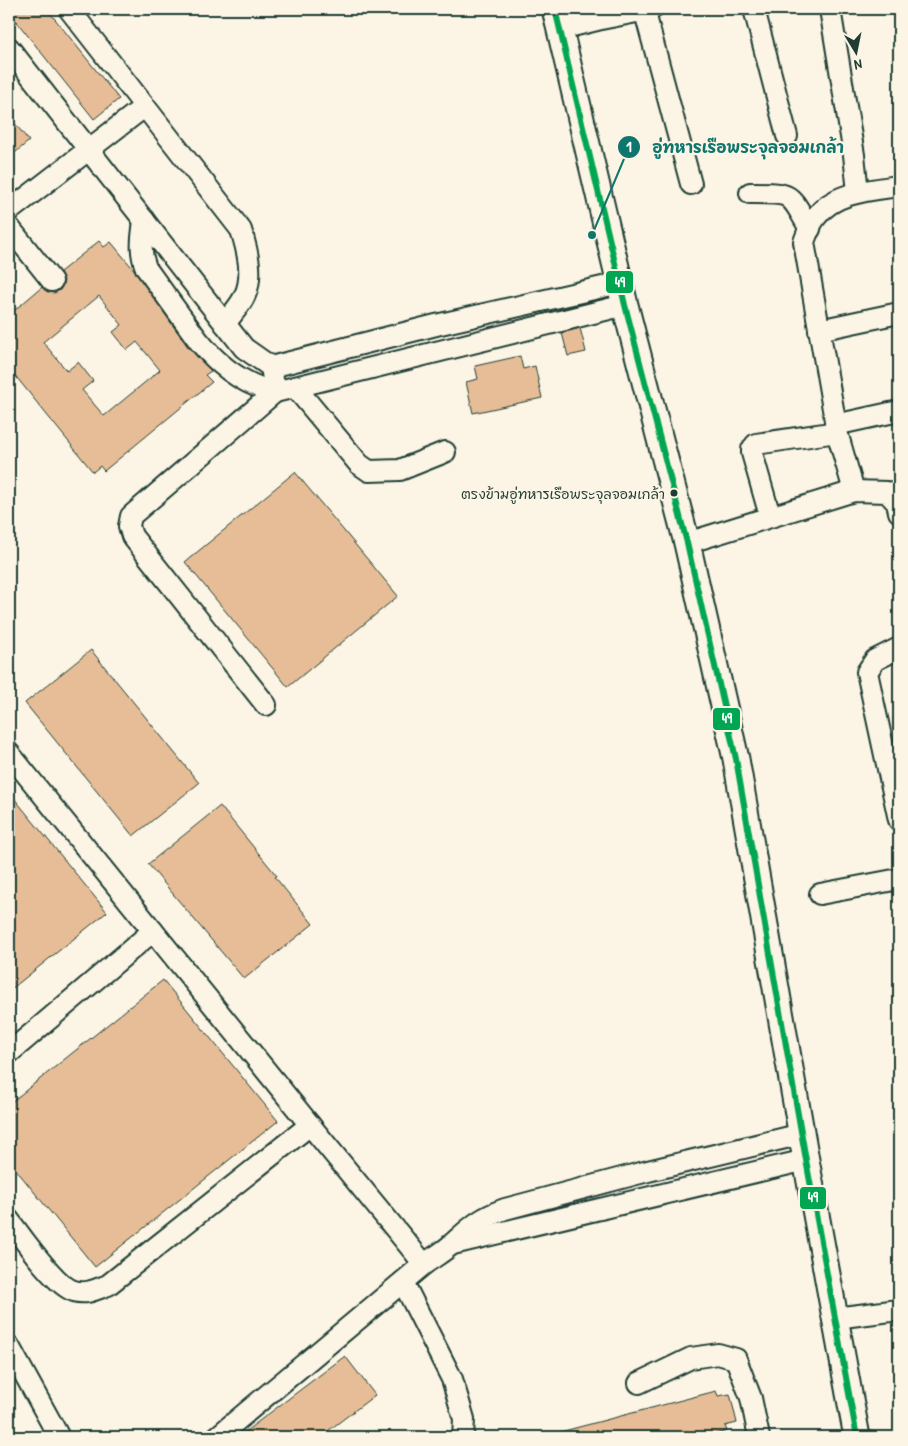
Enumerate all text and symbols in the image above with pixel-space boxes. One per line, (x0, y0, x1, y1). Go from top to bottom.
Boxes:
north arrow (830, 28, 880, 78)
text: N (852, 55, 864, 75)
callout: อู่ทหารเรือพระจุลจอมเกล้า (617, 132, 853, 163)
text: 1 (626, 136, 632, 157)
text: อู่ทหารเรือพระจุลจอมเกล้า (652, 136, 844, 160)
line badge: 49 (605, 270, 634, 294)
text: 49 (615, 272, 626, 291)
place label: ตรงข้ามอู่ทหารเรือพระจุลจอมเกล้า (461, 484, 665, 504)
marker: ตรงข้ามอู่ทหารเรือพระจุลจอมเกล้า (669, 488, 679, 498)
line badge: 49 (712, 707, 741, 731)
text: 49 (722, 708, 733, 727)
line badge: 49 (799, 1186, 827, 1210)
text: 49 (808, 1187, 819, 1206)

